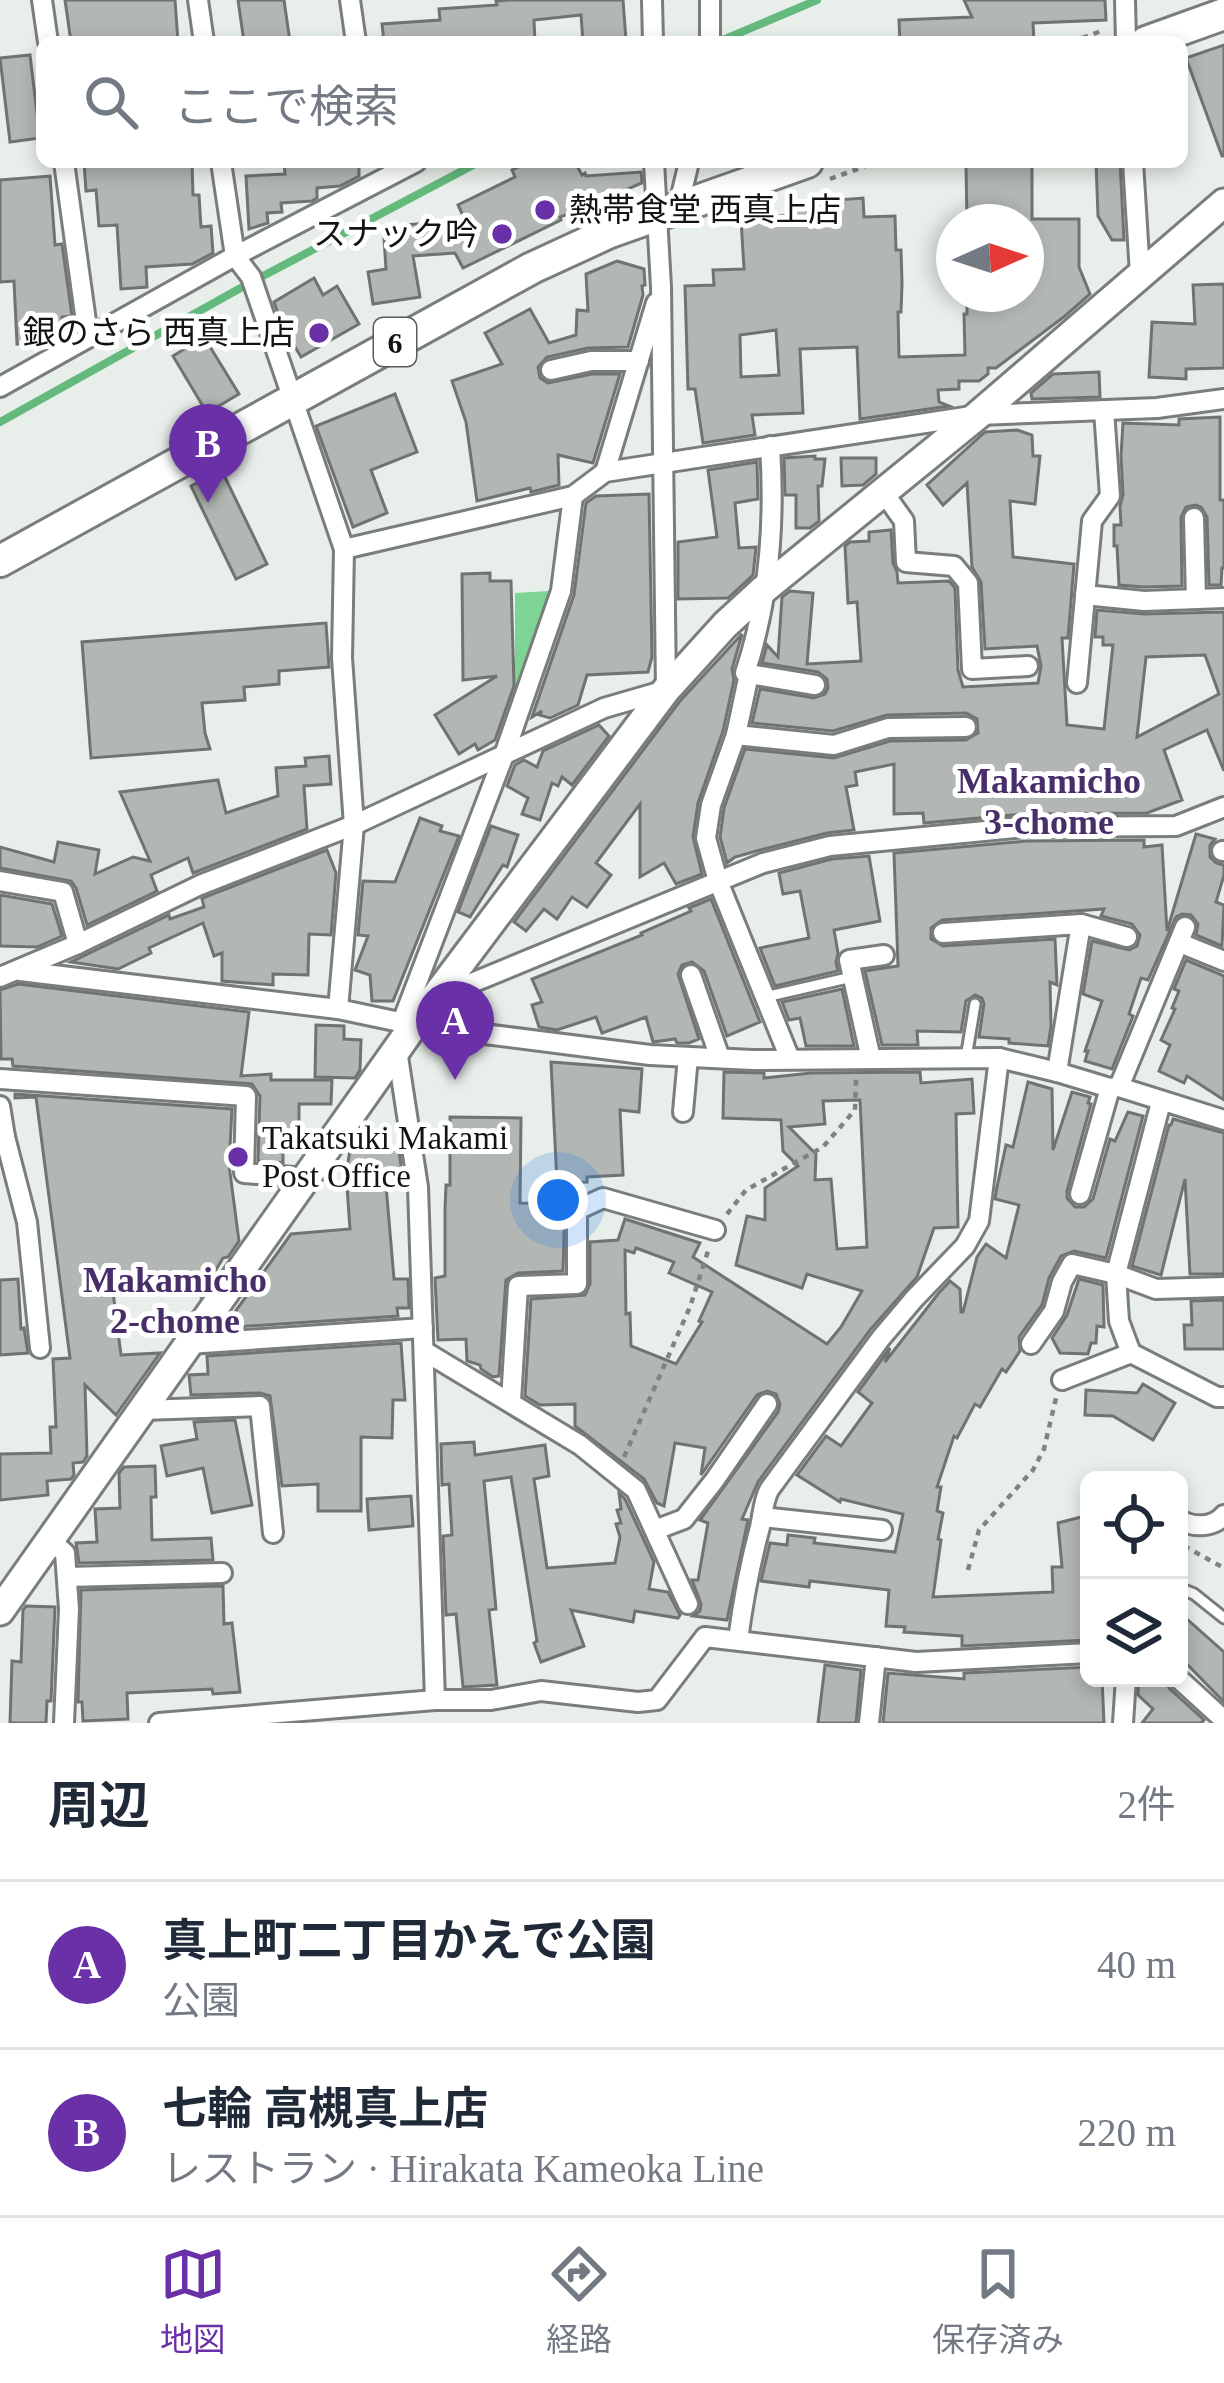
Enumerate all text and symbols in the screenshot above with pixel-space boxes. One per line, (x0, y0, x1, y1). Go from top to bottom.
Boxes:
search box (36, 36, 1188, 168)
icon: search (78, 69, 144, 135)
text: ここで検索 (174, 82, 399, 132)
place label: 熱帯食堂 西真上店 (569, 192, 841, 228)
marker: 熱帯食堂 西真上店 (532, 197, 558, 223)
north arrow (936, 204, 1044, 312)
place label: スナック吟 (313, 216, 478, 252)
marker: スナック吟 (489, 221, 515, 247)
place label: 銀のさら 西真上店 (23, 315, 295, 351)
road number: 6 (374, 318, 416, 366)
marker: 銀のさら 西真上店 (306, 320, 332, 346)
pin: B (169, 404, 247, 503)
district label: Makamicho 3-chome (957, 761, 1141, 842)
pin: A (416, 981, 494, 1080)
place label: Takatsuki Makami Post Office (262, 1120, 508, 1194)
marker: Takatsuki Makami Post Office (225, 1144, 251, 1170)
your location (528, 1170, 588, 1230)
district label: Makamicho 2-chome (83, 1260, 267, 1341)
map controls (1080, 1471, 1188, 1687)
button: locate (1080, 1471, 1188, 1579)
button: layers (1080, 1579, 1188, 1687)
text: 周辺 (48, 1778, 150, 1834)
text: 2件 (1117, 1783, 1176, 1826)
text: 真上町二丁目かえで公園 (162, 1916, 656, 1966)
text: A (73, 1943, 101, 1986)
text: 40 m (1097, 1943, 1176, 1986)
text: 公園 (162, 1979, 240, 2022)
text: 七輪 高槻真上店 (162, 2084, 488, 2134)
text: B (74, 2111, 100, 2154)
text: 220 m (1077, 2111, 1176, 2154)
text: レストラン · Hirakata Kameoka Line (162, 2147, 764, 2190)
tab: 地図 (160, 2241, 226, 2361)
tab: 経路 (546, 2241, 612, 2361)
tab: 保存済み (932, 2241, 1064, 2361)

